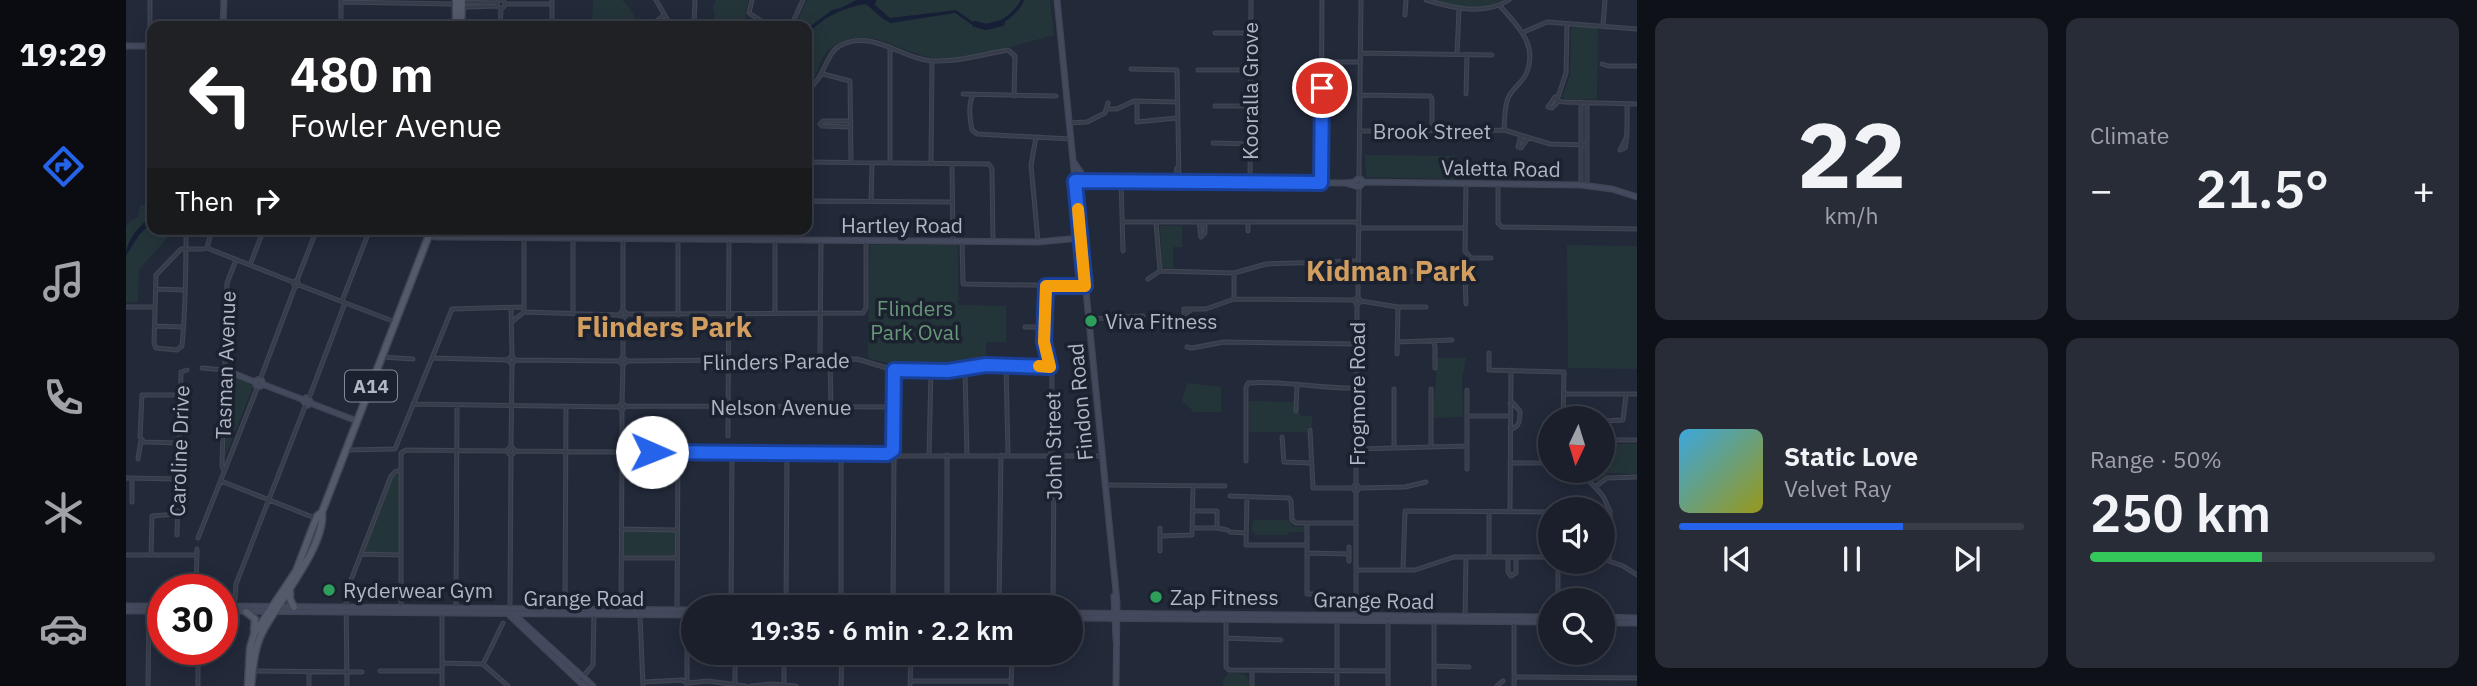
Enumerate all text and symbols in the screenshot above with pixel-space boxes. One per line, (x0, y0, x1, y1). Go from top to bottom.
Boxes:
street label: Kooralla Grove (1236, 22, 1264, 160)
text: 19:29 (19, 33, 107, 75)
text: 480 m (290, 42, 434, 105)
icon: left (175, 49, 266, 140)
pin (1292, 58, 1352, 118)
icon: arrive (1303, 69, 1341, 107)
text: 22 (1797, 95, 1906, 213)
text: Fowler Avenue (290, 104, 502, 146)
street label: Brook Street (1373, 117, 1491, 145)
text: Climate (2090, 120, 2169, 150)
icon: directions (39, 142, 88, 191)
street label: Valetta Road (1441, 153, 1561, 183)
text: 21.5° (2196, 155, 2329, 222)
text: − (2090, 165, 2113, 214)
text: + (2412, 165, 2435, 214)
icon: right (248, 182, 286, 220)
text: Then (175, 184, 234, 218)
text: km/h (1824, 200, 1879, 230)
street label: Hartley Road (841, 211, 963, 239)
district label: Kidman Park (1306, 252, 1477, 289)
icon: music (39, 257, 88, 306)
street label: Tasman Avenue (208, 290, 242, 440)
park label: Flinders Park Oval (870, 294, 960, 346)
place label: Viva Fitness (1105, 307, 1218, 335)
district label: Flinders Park (576, 308, 753, 345)
marker: Viva Fitness (1083, 313, 1099, 329)
street label: Frogmore Road (1343, 322, 1371, 466)
street label: Findon Road (1061, 342, 1099, 462)
street label: Flinders Parade (702, 346, 850, 376)
road number: A14 (345, 370, 397, 402)
icon: phone (39, 373, 88, 422)
street label: Caroline Drive (163, 385, 195, 517)
street label: John Street (1038, 391, 1068, 501)
street label: Nelson Avenue (710, 393, 852, 421)
north arrow (1538, 406, 1615, 483)
map controls (1538, 406, 1615, 665)
position arrow (615, 415, 689, 489)
text: Static Love (1784, 439, 1918, 473)
text: Range · 50% (2090, 444, 2222, 474)
text: Velvet Ray (1784, 473, 1891, 503)
text: 250 km (2090, 479, 2271, 546)
icon: climate (39, 488, 88, 537)
button: sound (1538, 497, 1615, 574)
icon: previous (1718, 540, 1756, 578)
icon: pause (1833, 540, 1871, 578)
icon: next (1948, 540, 1986, 578)
speed limit sign: 30 (147, 574, 238, 665)
place label: Ryderwear Gym (343, 576, 493, 604)
marker: Ryderwear Gym (321, 582, 337, 598)
place label: Zap Fitness (1170, 583, 1279, 611)
street label: Grange Road (523, 584, 645, 612)
street label: Grange Road (1313, 585, 1435, 615)
button: search (1538, 588, 1615, 665)
marker: Zap Fitness (1148, 589, 1164, 605)
icon: car (39, 604, 88, 653)
text: 19:35 · 6 min · 2.2 km (750, 613, 1014, 647)

